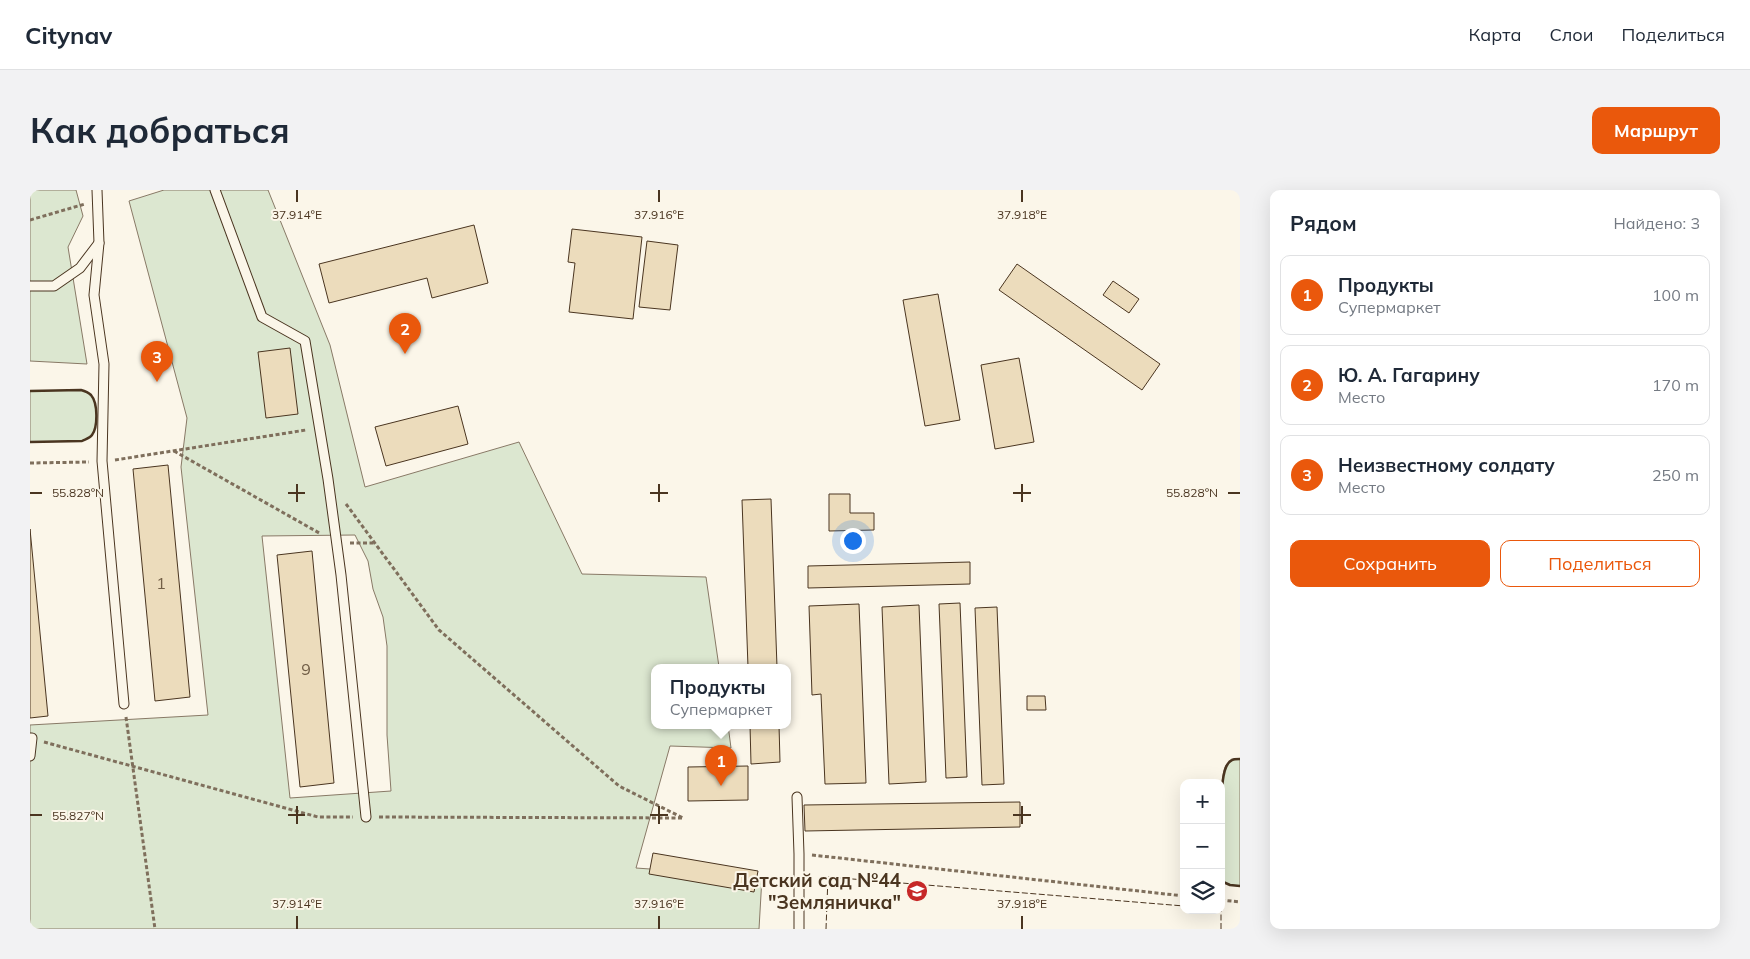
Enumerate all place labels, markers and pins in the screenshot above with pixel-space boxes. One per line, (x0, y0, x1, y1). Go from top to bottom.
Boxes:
pin: 2 (389, 313, 421, 354)
pin: 3 (141, 341, 173, 382)
pin: 1 (705, 745, 737, 786)
place label: Детский сад №44 "Земляничка" (733, 868, 902, 914)
school or university icon: Детский сад №44 "Земляничка" (905, 879, 929, 903)

